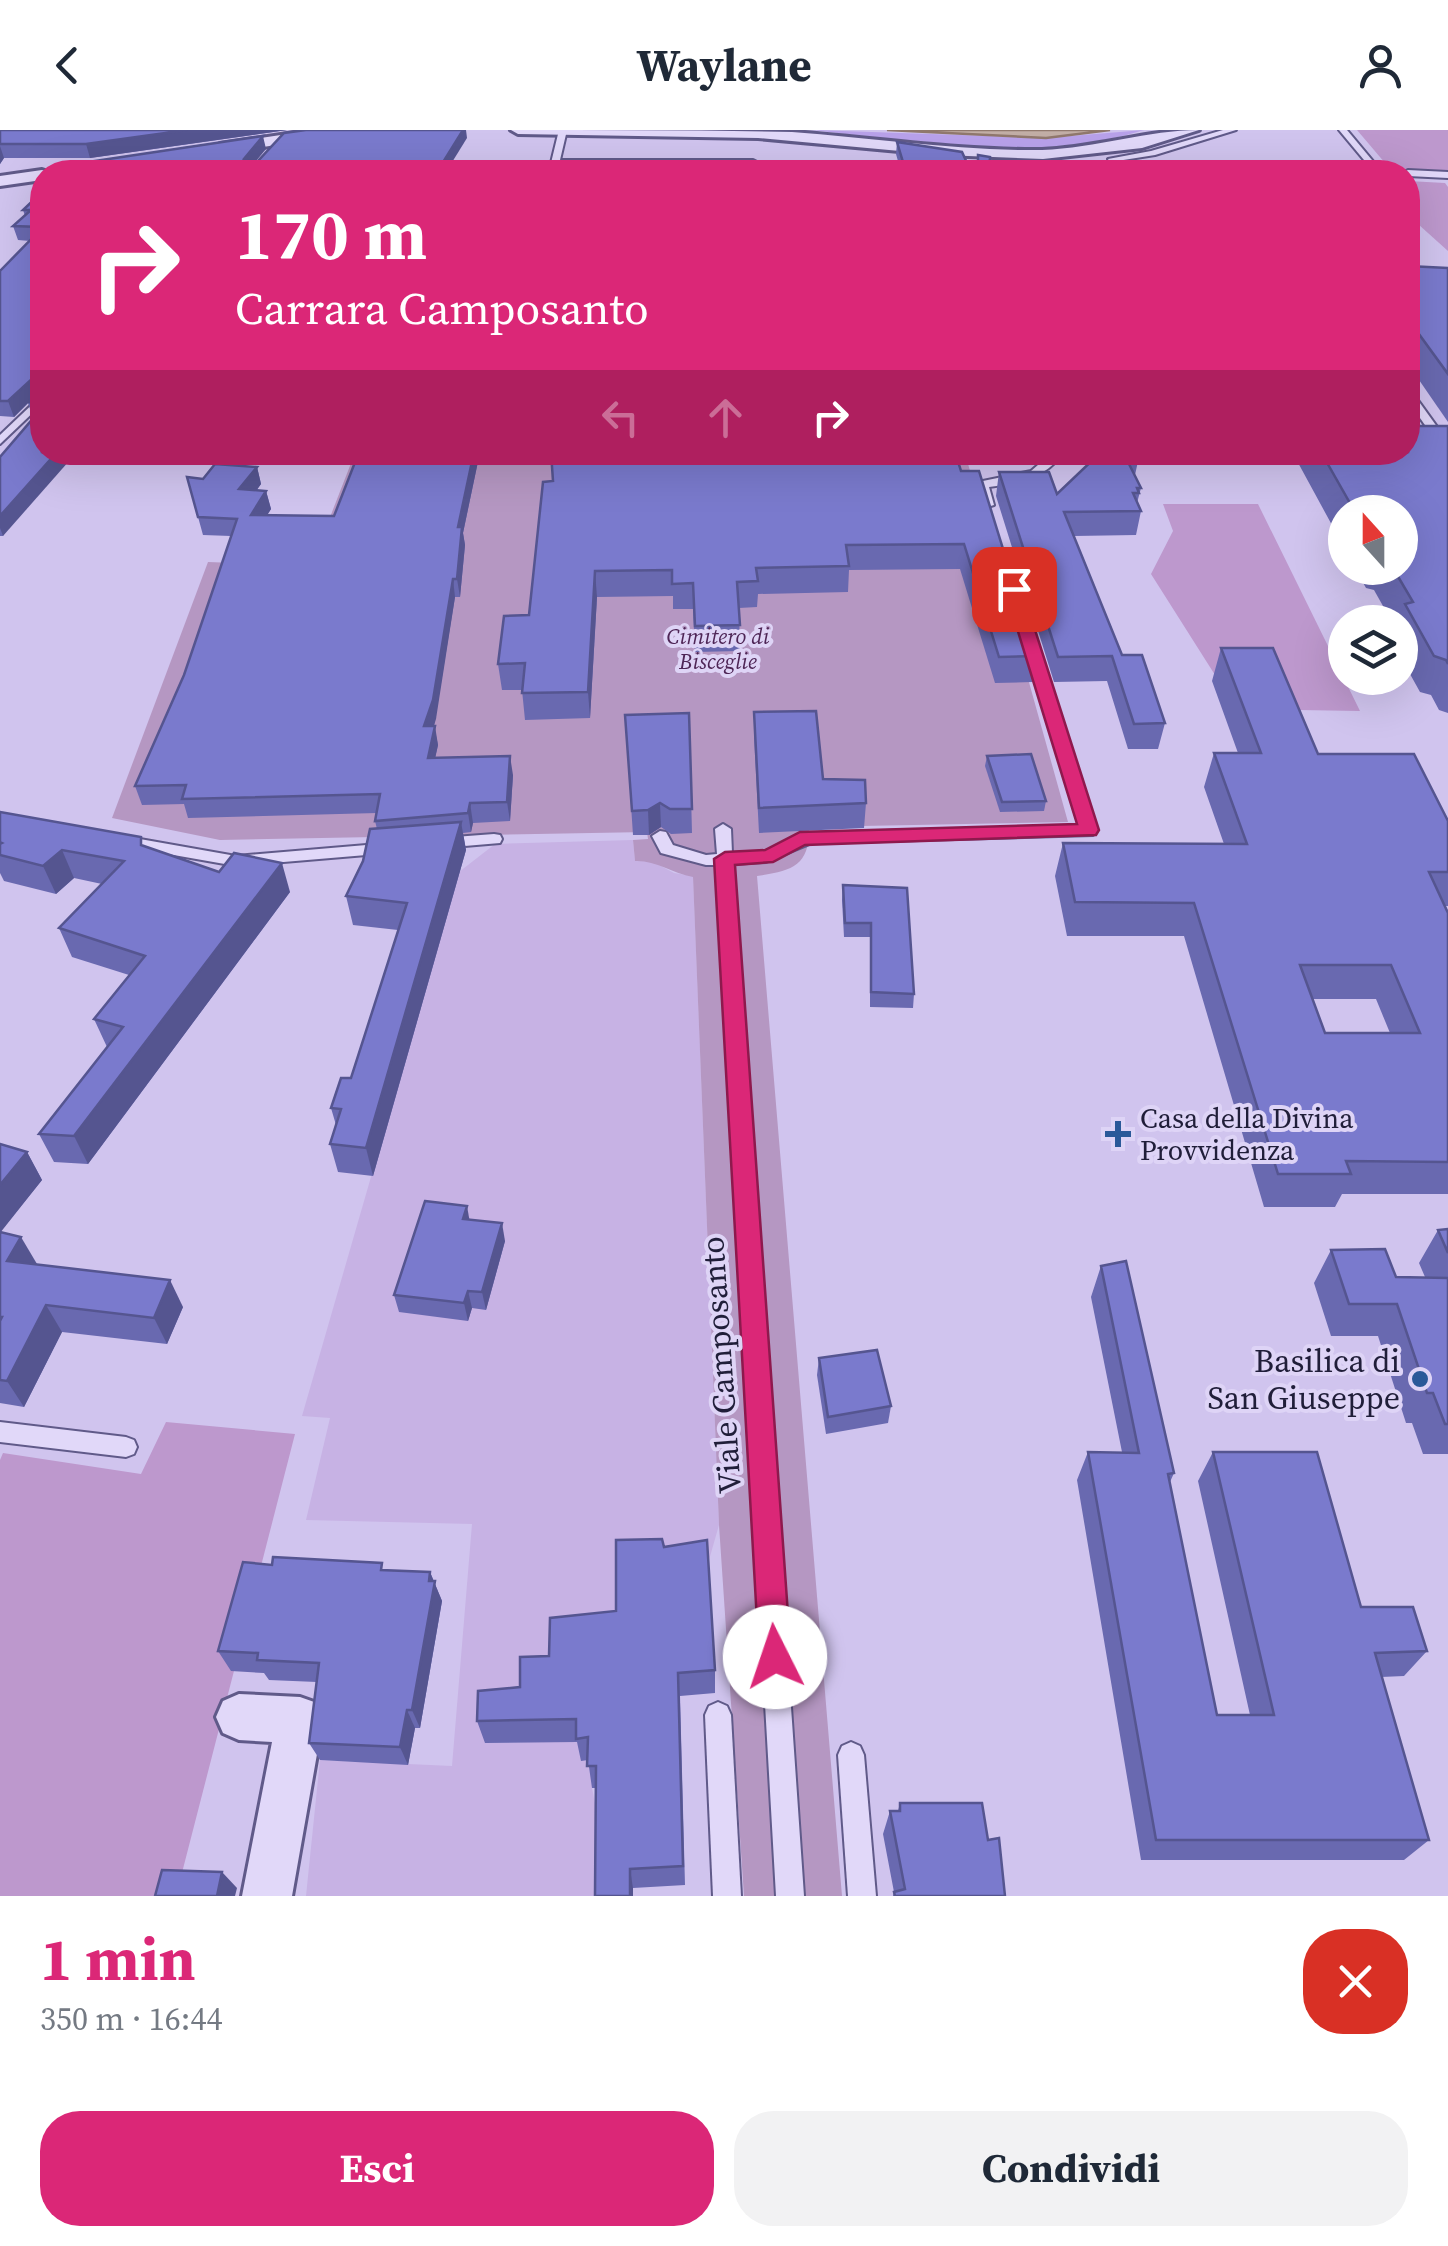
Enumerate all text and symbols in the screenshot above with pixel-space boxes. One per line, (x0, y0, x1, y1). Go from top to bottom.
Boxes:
text: Waylane (636, 34, 812, 96)
icon: back (40, 38, 95, 93)
icon: person (1353, 38, 1408, 93)
text: 170 m (235, 186, 427, 282)
icon: right (70, 200, 200, 330)
text: Carrara Camposanto (235, 277, 649, 339)
icon: left (593, 390, 648, 445)
icon: ahead (698, 390, 753, 445)
icon: right (803, 390, 858, 445)
north arrow (1328, 495, 1418, 585)
map controls (1328, 495, 1418, 695)
pin (972, 547, 1057, 632)
icon: arrive (987, 562, 1042, 617)
button: layers (1328, 605, 1418, 695)
park label: Cimitero di Bisceglie (666, 621, 770, 676)
place label: Casa della Divina Provvidenza (1140, 1099, 1354, 1169)
marker: Casa della Divina Provvidenza (1105, 1121, 1131, 1147)
street label: Viale Camposanto (690, 1235, 752, 1495)
place label: Basilica di San Giuseppe (1207, 1339, 1400, 1420)
marker: Basilica di San Giuseppe (1409, 1368, 1431, 1390)
position arrow (723, 1605, 827, 1709)
text: 1 min (40, 1918, 196, 2000)
button: close (1303, 1929, 1408, 2034)
text: 350 m · 16:44 (40, 1997, 222, 2041)
button: Esci (40, 2111, 714, 2226)
button: Condividi (734, 2111, 1408, 2226)

